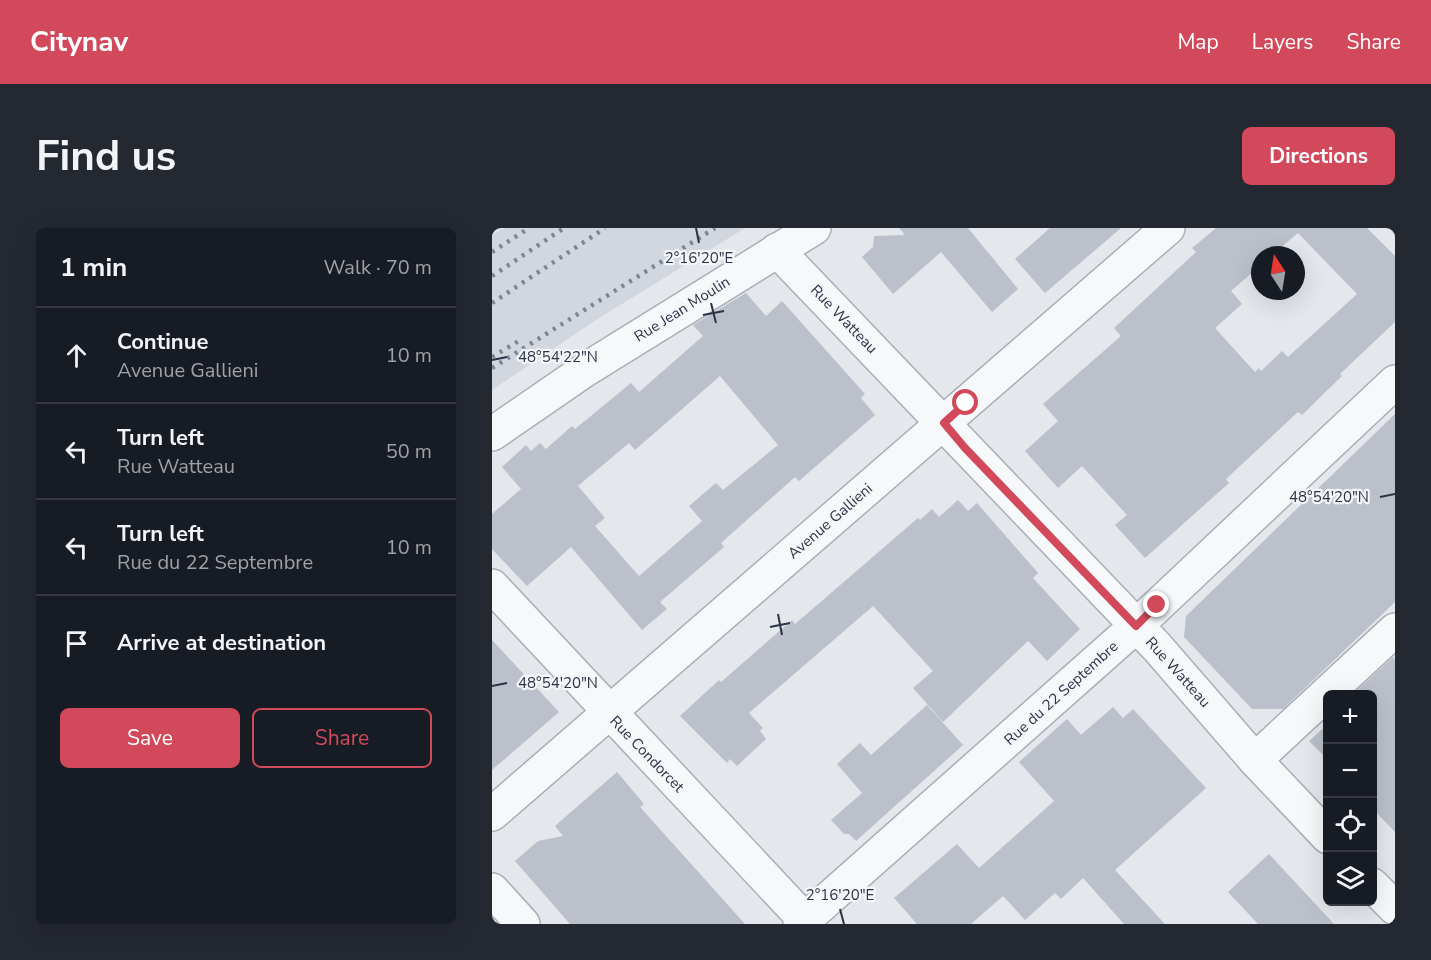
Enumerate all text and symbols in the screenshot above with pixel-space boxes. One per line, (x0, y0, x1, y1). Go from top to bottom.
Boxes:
text: Citynav (30, 23, 128, 61)
text: Map (1177, 28, 1219, 56)
text: Layers (1252, 28, 1313, 56)
text: Share (1346, 28, 1401, 56)
button: Directions (1242, 127, 1395, 185)
text: Find us (36, 128, 176, 185)
north arrow (1251, 246, 1305, 300)
text: 2°16'20"E (665, 248, 733, 268)
text: 1 min (60, 250, 127, 285)
text: Walk · 70 m (324, 254, 432, 281)
street label: Rue Jean Moulin (630, 272, 734, 346)
street label: Rue Watteau (806, 280, 882, 358)
text: Continue (117, 327, 208, 357)
icon: ahead (60, 339, 93, 372)
text: 10 m (386, 342, 432, 369)
text: 48°54'22"N (518, 347, 598, 367)
text: Avenue Gallieni (117, 357, 258, 384)
route start (952, 389, 978, 415)
text: Turn left (117, 423, 204, 453)
icon: left (60, 435, 93, 468)
text: 50 m (386, 438, 432, 465)
text: Rue Watteau (117, 453, 235, 480)
street label: Avenue Gallieni (783, 479, 877, 563)
text: 48°54'20"N (1289, 487, 1369, 507)
text: Turn left (117, 519, 204, 549)
icon: left (60, 531, 93, 564)
text: 10 m (386, 534, 432, 561)
text: Rue du 22 Septembre (117, 549, 313, 576)
route end (1143, 591, 1169, 617)
icon: arrive (60, 627, 93, 660)
text: Arrive at destination (117, 628, 326, 658)
street label: Rue Watteau (1141, 632, 1215, 712)
street label: Rue du 22 Septembre (1000, 636, 1122, 750)
text: 48°54'20"N (518, 673, 598, 693)
map controls (1323, 690, 1377, 906)
button: + (1323, 690, 1377, 744)
button: Save (60, 708, 240, 768)
button: Share (252, 708, 432, 768)
street label: Rue Condorcet (605, 711, 689, 797)
button: − (1323, 744, 1377, 798)
button: locate (1323, 798, 1377, 852)
button: layers (1323, 852, 1377, 906)
text: 2°16'20"E (806, 885, 874, 905)

